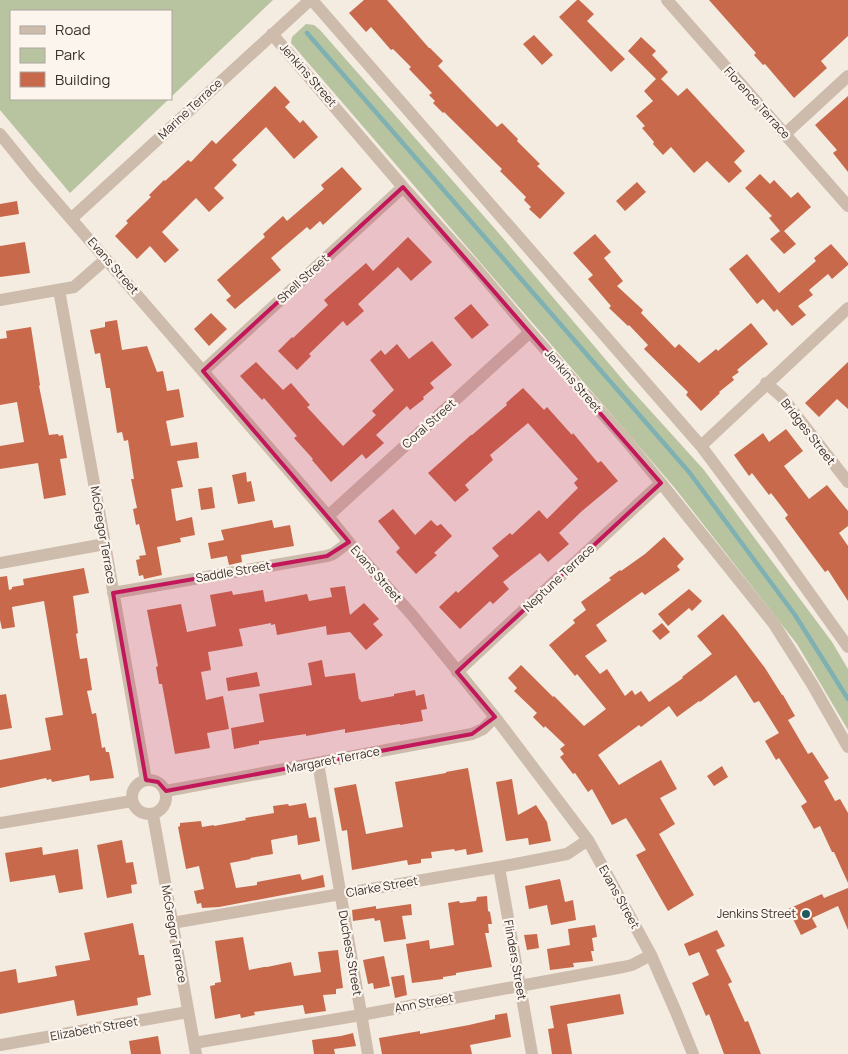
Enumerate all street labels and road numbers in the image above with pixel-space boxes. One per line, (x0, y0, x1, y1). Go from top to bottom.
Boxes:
street label: Jenkins Street (276, 39, 341, 110)
street label: Florence Terrace (720, 63, 794, 142)
street label: Marine Terrace (154, 74, 225, 143)
street label: Evans Street (84, 234, 143, 298)
street label: Shell Street (273, 250, 332, 307)
street label: Jenkins Street (541, 345, 606, 416)
street label: Coral Street (398, 395, 459, 452)
street label: Bridges Street (777, 395, 840, 468)
street label: McGregor Terrace (87, 485, 120, 585)
street label: Neptune Terrace (519, 540, 598, 615)
street label: Evans Street (347, 542, 406, 606)
street label: Saddle Street (194, 557, 272, 586)
street label: Margaret Terrace (285, 742, 381, 777)
street label: Evans Street (595, 862, 644, 932)
street label: Clarke Street (345, 872, 419, 901)
street label: McGregor Terrace (158, 884, 191, 984)
street label: Duchess Street (335, 909, 366, 997)
street label: Flinders Street (500, 919, 531, 1001)
street label: Ann Street (393, 988, 455, 1017)
street label: Elizabeth Street (49, 1012, 139, 1045)

